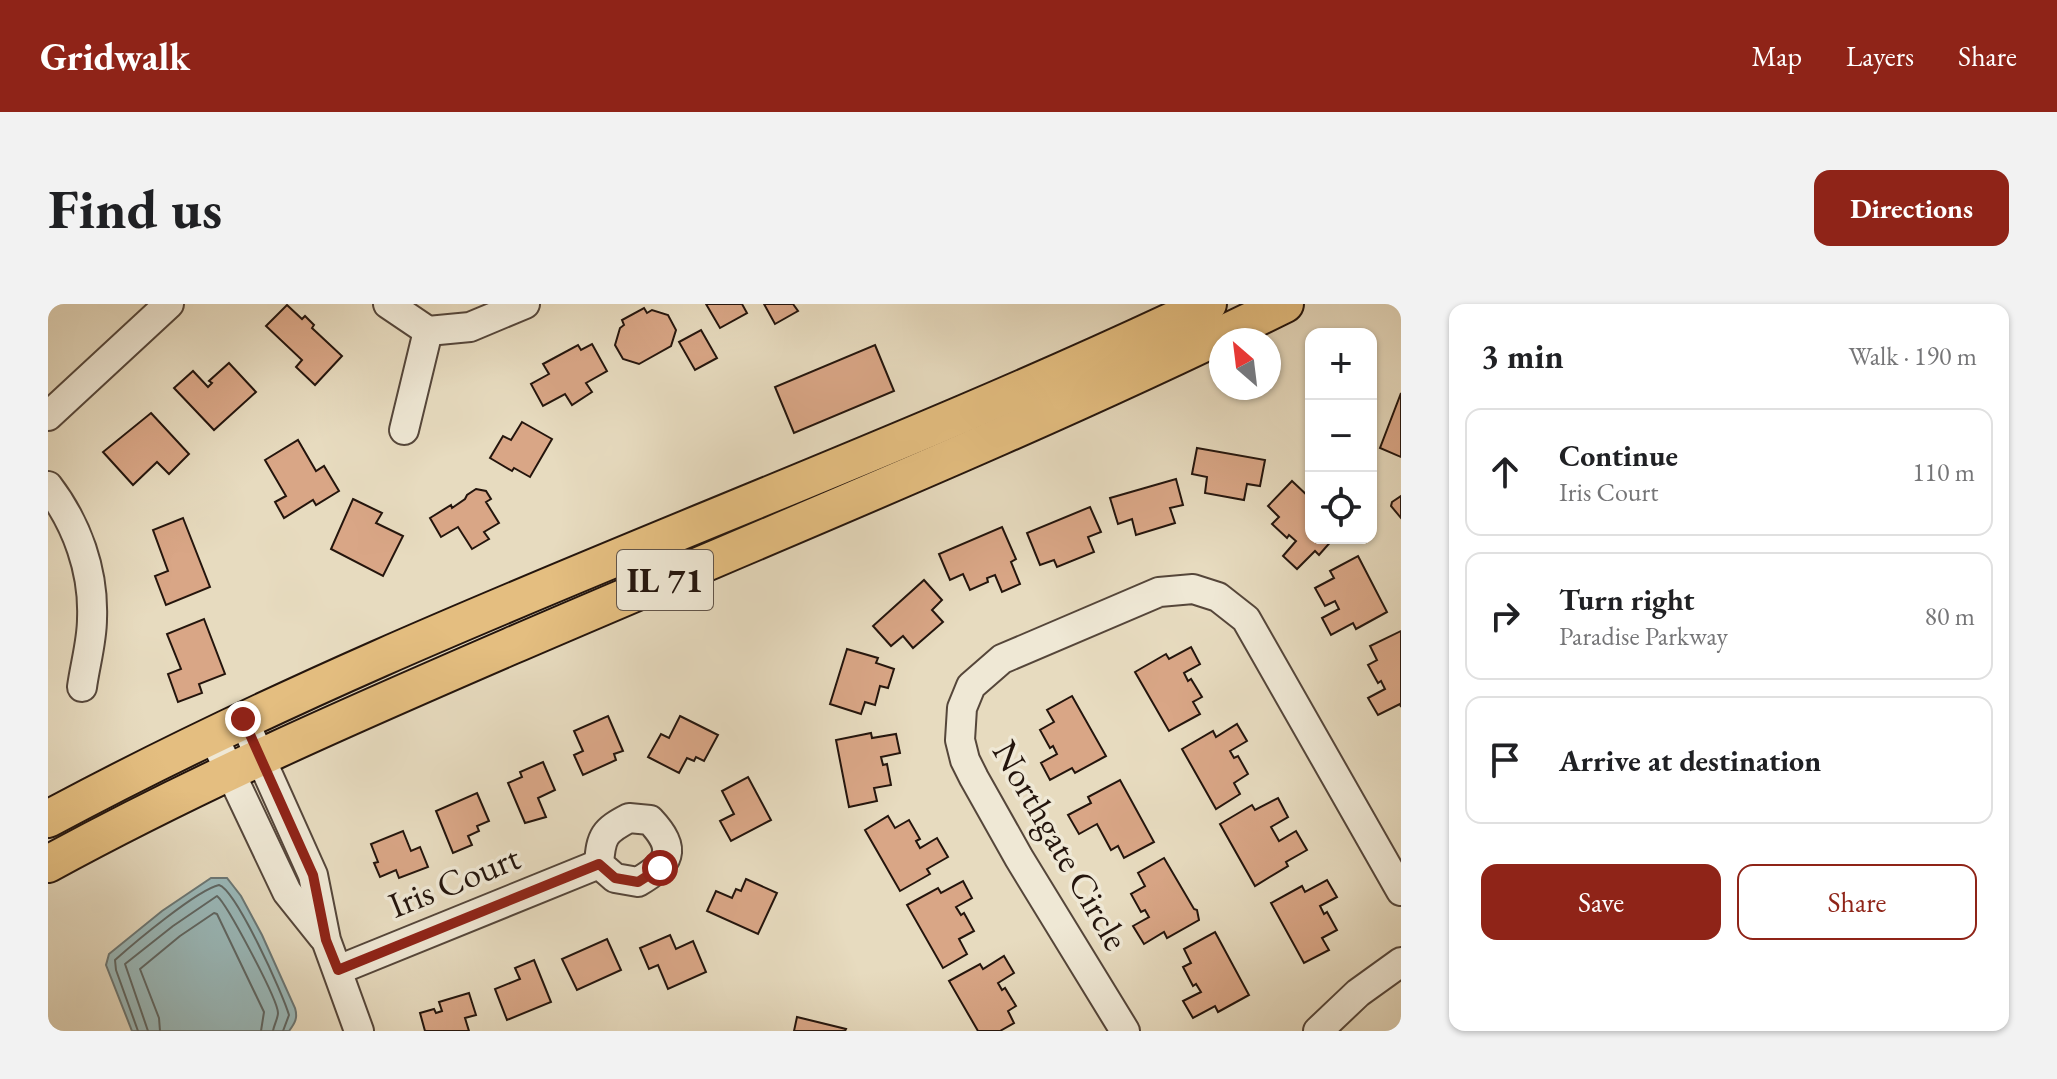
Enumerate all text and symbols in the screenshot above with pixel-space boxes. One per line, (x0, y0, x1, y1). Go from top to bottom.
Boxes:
text: Gridwalk (40, 32, 190, 81)
text: Map (1752, 38, 1802, 74)
text: Layers (1846, 38, 1914, 74)
text: Share (1958, 38, 2017, 74)
button: Directions (1814, 170, 2009, 246)
text: Find us (48, 172, 222, 245)
north arrow (1209, 328, 1281, 400)
map controls (1305, 328, 1377, 544)
button: + (1305, 328, 1377, 400)
text: 3 min (1481, 334, 1564, 378)
text: Walk · 190 m (1849, 339, 1977, 373)
button: − (1305, 400, 1377, 472)
text: Continue (1559, 436, 1678, 475)
icon: ahead (1483, 450, 1527, 494)
text: 110 m (1912, 455, 1975, 489)
button: locate (1305, 472, 1377, 544)
text: Iris Court (1559, 475, 1658, 509)
road number: IL 71 (617, 550, 713, 610)
text: Turn right (1559, 580, 1695, 619)
icon: right (1483, 594, 1527, 638)
text: 80 m (1925, 599, 1975, 633)
text: Paradise Parkway (1559, 619, 1728, 653)
route end (225, 701, 261, 737)
street label: Northgate Circle (982, 732, 1140, 958)
icon: arrive (1483, 738, 1527, 782)
text: Arrive at destination (1559, 741, 1821, 780)
street label: Iris Court (381, 833, 527, 929)
route start (642, 850, 678, 886)
button: Save (1481, 864, 1721, 940)
button: Share (1737, 864, 1977, 940)

